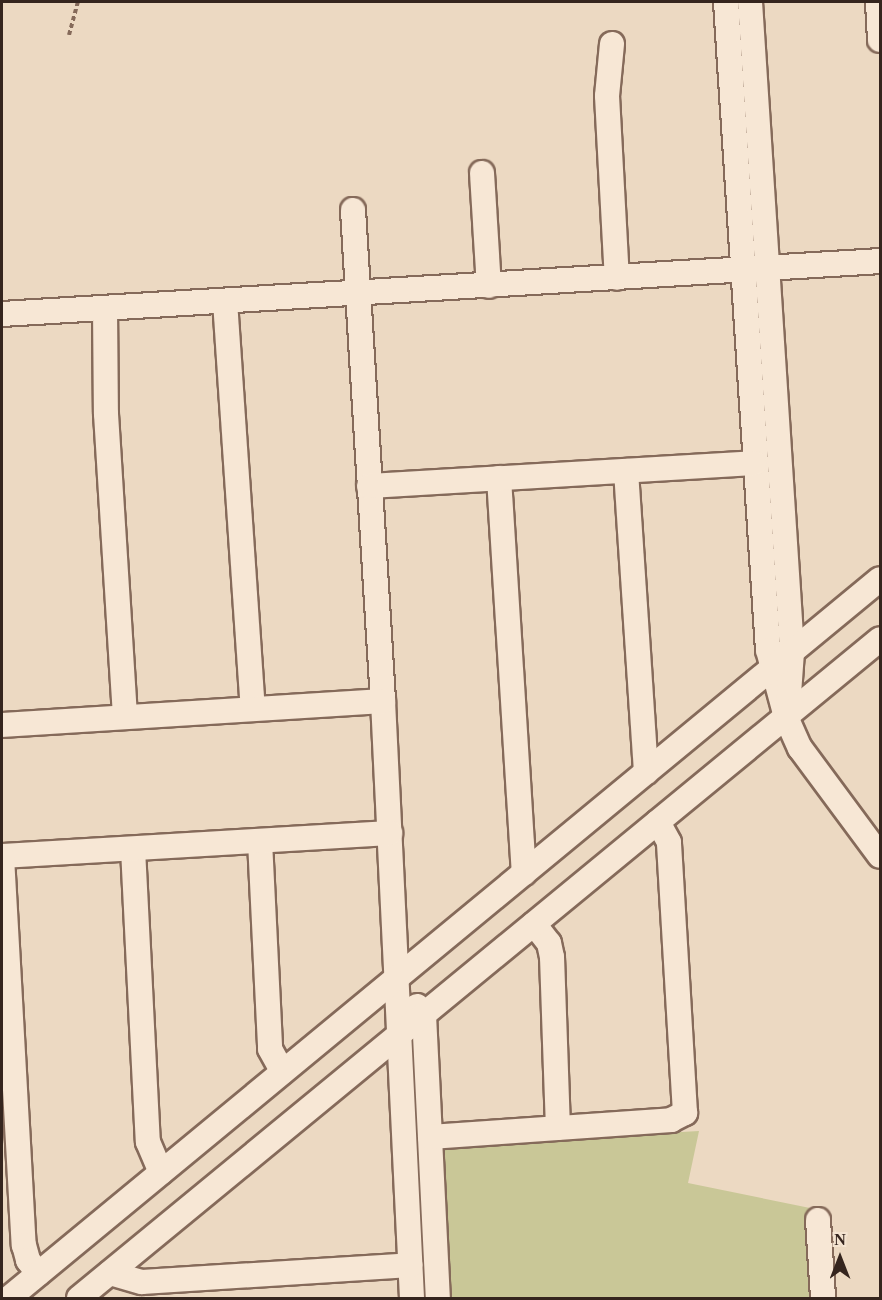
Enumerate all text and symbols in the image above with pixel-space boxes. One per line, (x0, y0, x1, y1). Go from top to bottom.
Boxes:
north arrow (810, 1228, 870, 1288)
text: N (834, 1231, 846, 1248)

